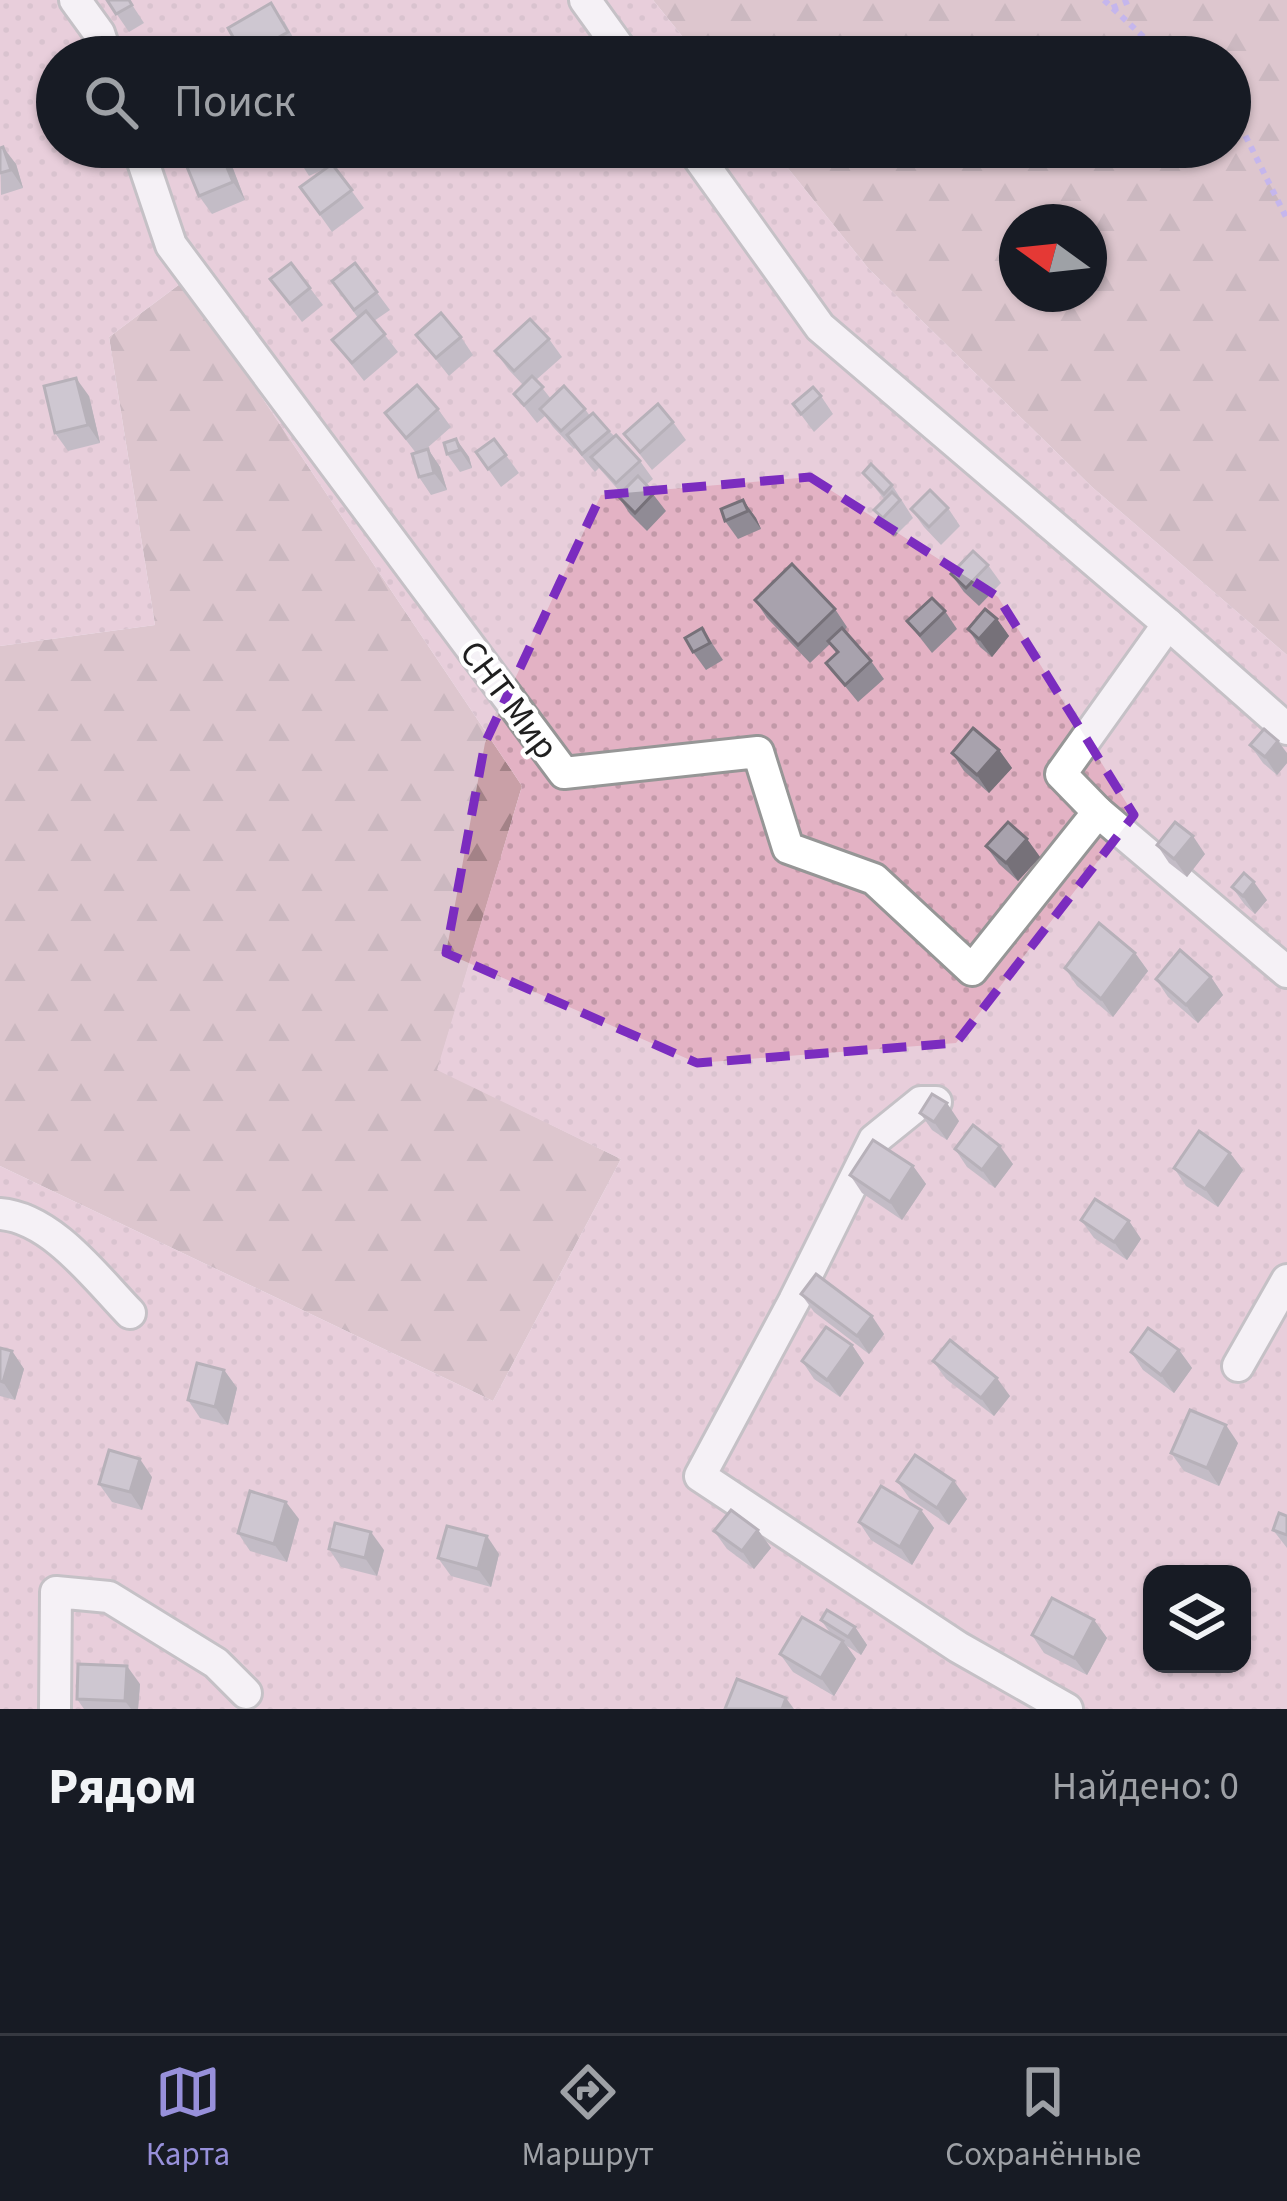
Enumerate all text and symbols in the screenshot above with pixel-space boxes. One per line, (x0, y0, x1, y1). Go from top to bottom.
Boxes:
search box (36, 36, 1251, 168)
icon: search (78, 69, 144, 135)
text: Поиск (174, 70, 296, 134)
north arrow (999, 204, 1107, 312)
street label: СНТ Мир (447, 630, 571, 770)
map controls (1143, 1565, 1251, 1673)
button: layers (1143, 1565, 1251, 1673)
text: Рядом (48, 1751, 197, 1823)
text: Найдено: 0 (1052, 1759, 1239, 1815)
tab: Карта (146, 2059, 230, 2178)
tab: Маршрут (522, 2059, 654, 2178)
tab: Сохранённые (945, 2059, 1141, 2178)

